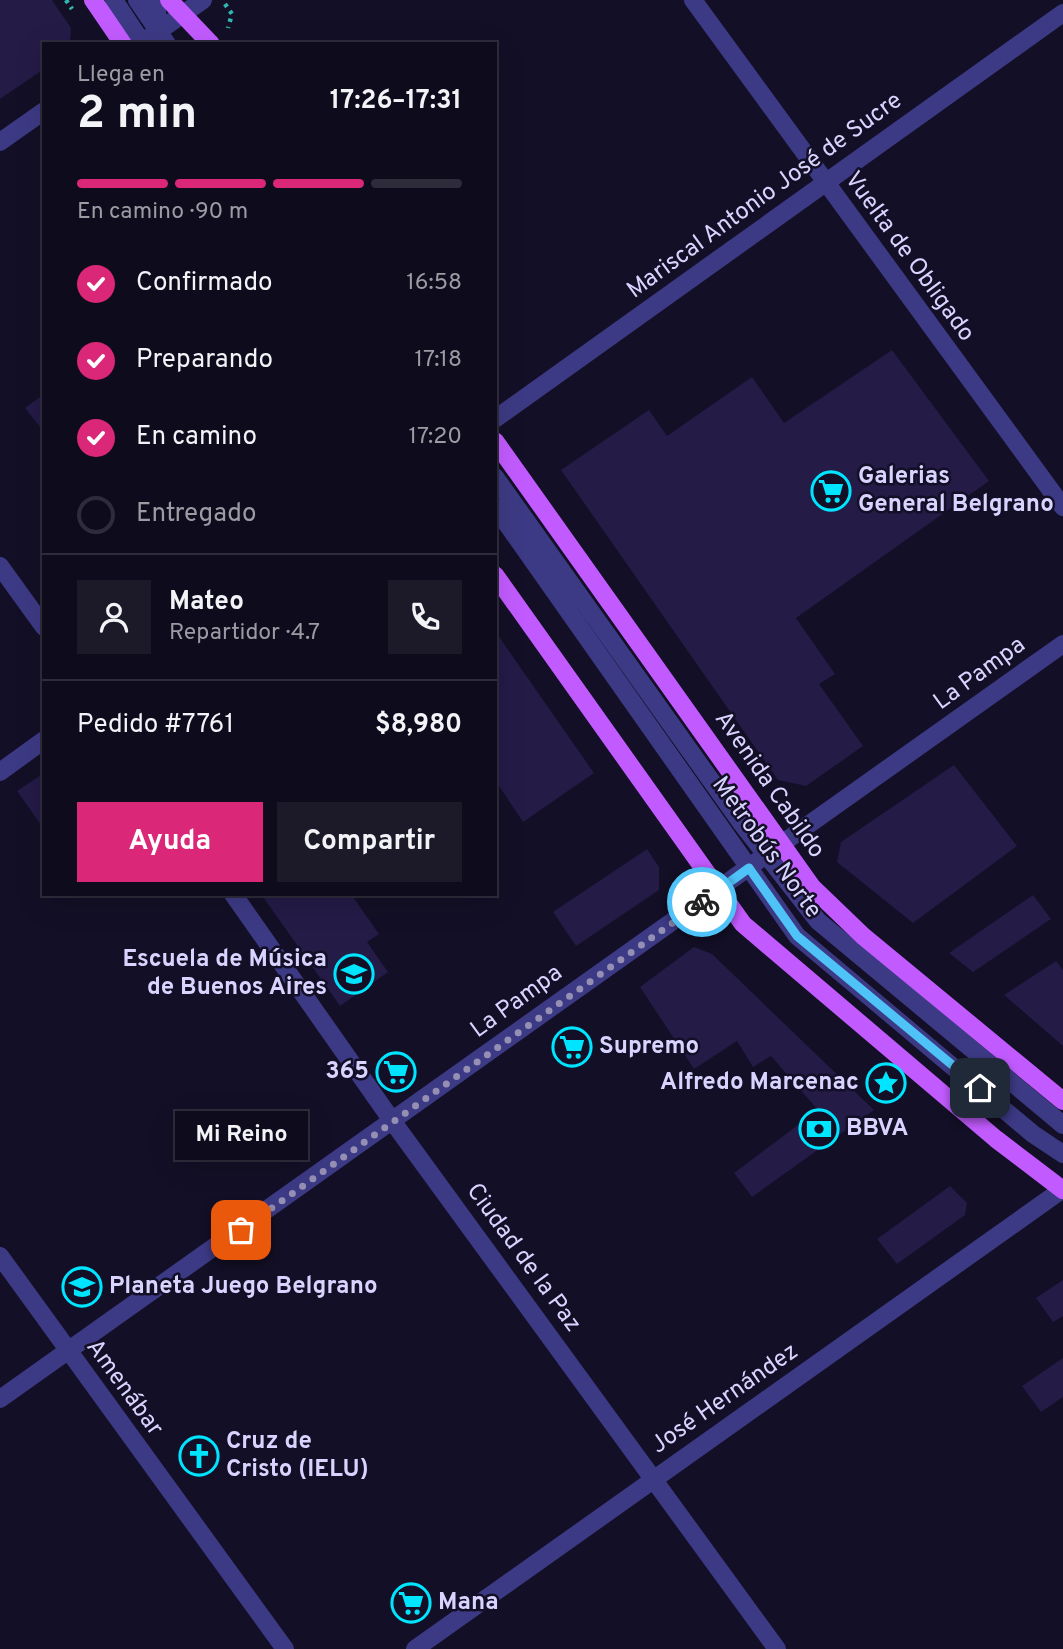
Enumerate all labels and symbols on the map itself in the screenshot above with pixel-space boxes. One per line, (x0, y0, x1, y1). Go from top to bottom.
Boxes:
street label: Mariscal Antonio José de Sucre (622, 86, 908, 306)
street label: Vuelta de Obligado (837, 166, 981, 348)
place label: Galerias General Belgrano (858, 462, 1054, 520)
supermarket icon: Galerias General Belgrano (810, 470, 852, 512)
street label: La Pampa (928, 631, 1032, 717)
street label: Avenida Cabildo (707, 706, 831, 864)
street label: Metrobús Norte (705, 771, 827, 925)
courier (667, 867, 737, 937)
place label: Escuela de Música de Buenos Aires (123, 945, 327, 1003)
school or university icon: Escuela de Música de Buenos Aires (333, 953, 375, 995)
street label: La Pampa (465, 959, 569, 1045)
supermarket icon: Supremo (551, 1026, 593, 1068)
place label: Supremo (599, 1032, 699, 1062)
supermarket icon: 365 (375, 1051, 417, 1093)
place label: 365 (325, 1057, 369, 1087)
pin (950, 1058, 1010, 1118)
place icon: Alfredo Marcenac (865, 1062, 907, 1104)
place label: Alfredo Marcenac (660, 1068, 859, 1098)
bank icon: BBVA (798, 1108, 840, 1150)
callout: Mi Reino (174, 1111, 308, 1160)
place label: BBVA (846, 1114, 908, 1144)
street label: Ciudad de la Paz (459, 1178, 587, 1338)
pin (211, 1200, 271, 1260)
school or university icon: Planeta Juego Belgrano (61, 1266, 103, 1308)
place label: Planeta Juego Belgrano (109, 1272, 378, 1302)
street label: Amenábar (79, 1334, 169, 1442)
street label: José Hernández (645, 1337, 805, 1461)
place label: Cruz de Cristo (IELU) (226, 1427, 369, 1485)
church icon: Cruz de Cristo (IELU) (178, 1435, 220, 1477)
supermarket icon: Mana (390, 1582, 432, 1624)
place label: Mana (438, 1588, 499, 1618)

